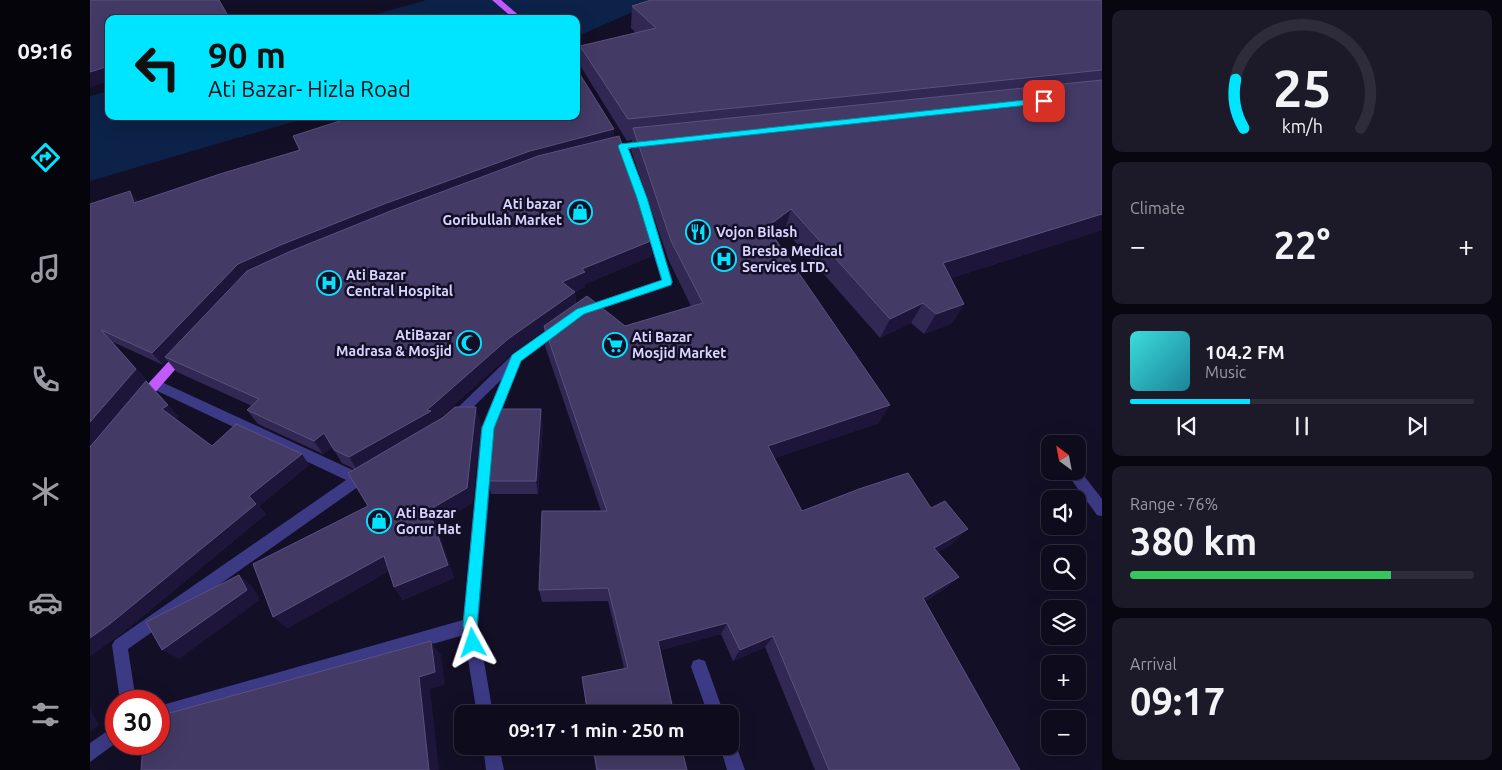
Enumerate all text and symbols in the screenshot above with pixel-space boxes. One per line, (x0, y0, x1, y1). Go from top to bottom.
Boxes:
icon: left (125, 35, 190, 100)
text: 90 m (208, 35, 286, 75)
text: 09:16 (17, 38, 73, 63)
text: 25 (1273, 59, 1331, 117)
text: Ati Bazar- Hizla Road (208, 76, 411, 101)
pin (1023, 80, 1065, 122)
icon: arrive (1030, 87, 1058, 115)
text: km/h (1281, 116, 1323, 136)
icon: directions (28, 140, 63, 175)
place label: Ati bazar Goribullah Market (443, 196, 562, 228)
shop icon: Ati bazar Goribullah Market (567, 199, 593, 225)
text: Climate (1130, 199, 1185, 217)
restaurant icon: Vojon Bilash (685, 219, 711, 245)
place label: Vojon Bilash (716, 224, 797, 240)
text: 22° (1274, 224, 1330, 266)
text: − (1130, 230, 1146, 261)
text: + (1458, 230, 1474, 261)
place label: Bresba Medical Services LTD. (742, 243, 842, 275)
hospital icon: Bresba Medical Services LTD. (711, 246, 737, 272)
icon: music (28, 251, 63, 286)
place label: Ati Bazar Central Hospital (346, 267, 453, 299)
hospital icon: Ati Bazar Central Hospital (316, 270, 342, 296)
place label: AtiBazar Madrasa & Mosjid (336, 327, 452, 359)
place label: Ati Bazar Mosjid Market (632, 329, 726, 361)
mosque icon: AtiBazar Madrasa & Mosjid (456, 330, 482, 356)
supermarket icon: Ati Bazar Mosjid Market (602, 332, 628, 358)
text: 104.2 FM (1205, 341, 1285, 363)
icon: phone (28, 362, 63, 397)
text: Music (1205, 363, 1246, 381)
icon: previous (1173, 412, 1201, 440)
icon: pause (1288, 412, 1316, 440)
icon: next (1403, 412, 1431, 440)
north arrow (1041, 435, 1086, 480)
map controls (1041, 435, 1086, 755)
icon: climate (28, 474, 63, 509)
button: sound (1041, 490, 1086, 535)
text: Range · 76% (1130, 495, 1218, 513)
place label: Ati Bazar Gorur Hat (396, 505, 461, 537)
shop icon: Ati Bazar Gorur Hat (366, 508, 392, 534)
text: 380 km (1130, 520, 1257, 562)
button: search (1041, 545, 1086, 590)
icon: car (28, 585, 63, 620)
button: layers (1041, 600, 1086, 645)
position arrow (446, 616, 498, 668)
button: + (1041, 655, 1086, 700)
text: Arrival (1130, 655, 1177, 673)
text: 09:17 (1130, 680, 1225, 722)
speed limit sign: 30 (105, 690, 170, 755)
icon: filters (28, 697, 63, 732)
button: − (1041, 710, 1086, 755)
text: 09:17 · 1 min · 250 m (509, 719, 684, 741)

